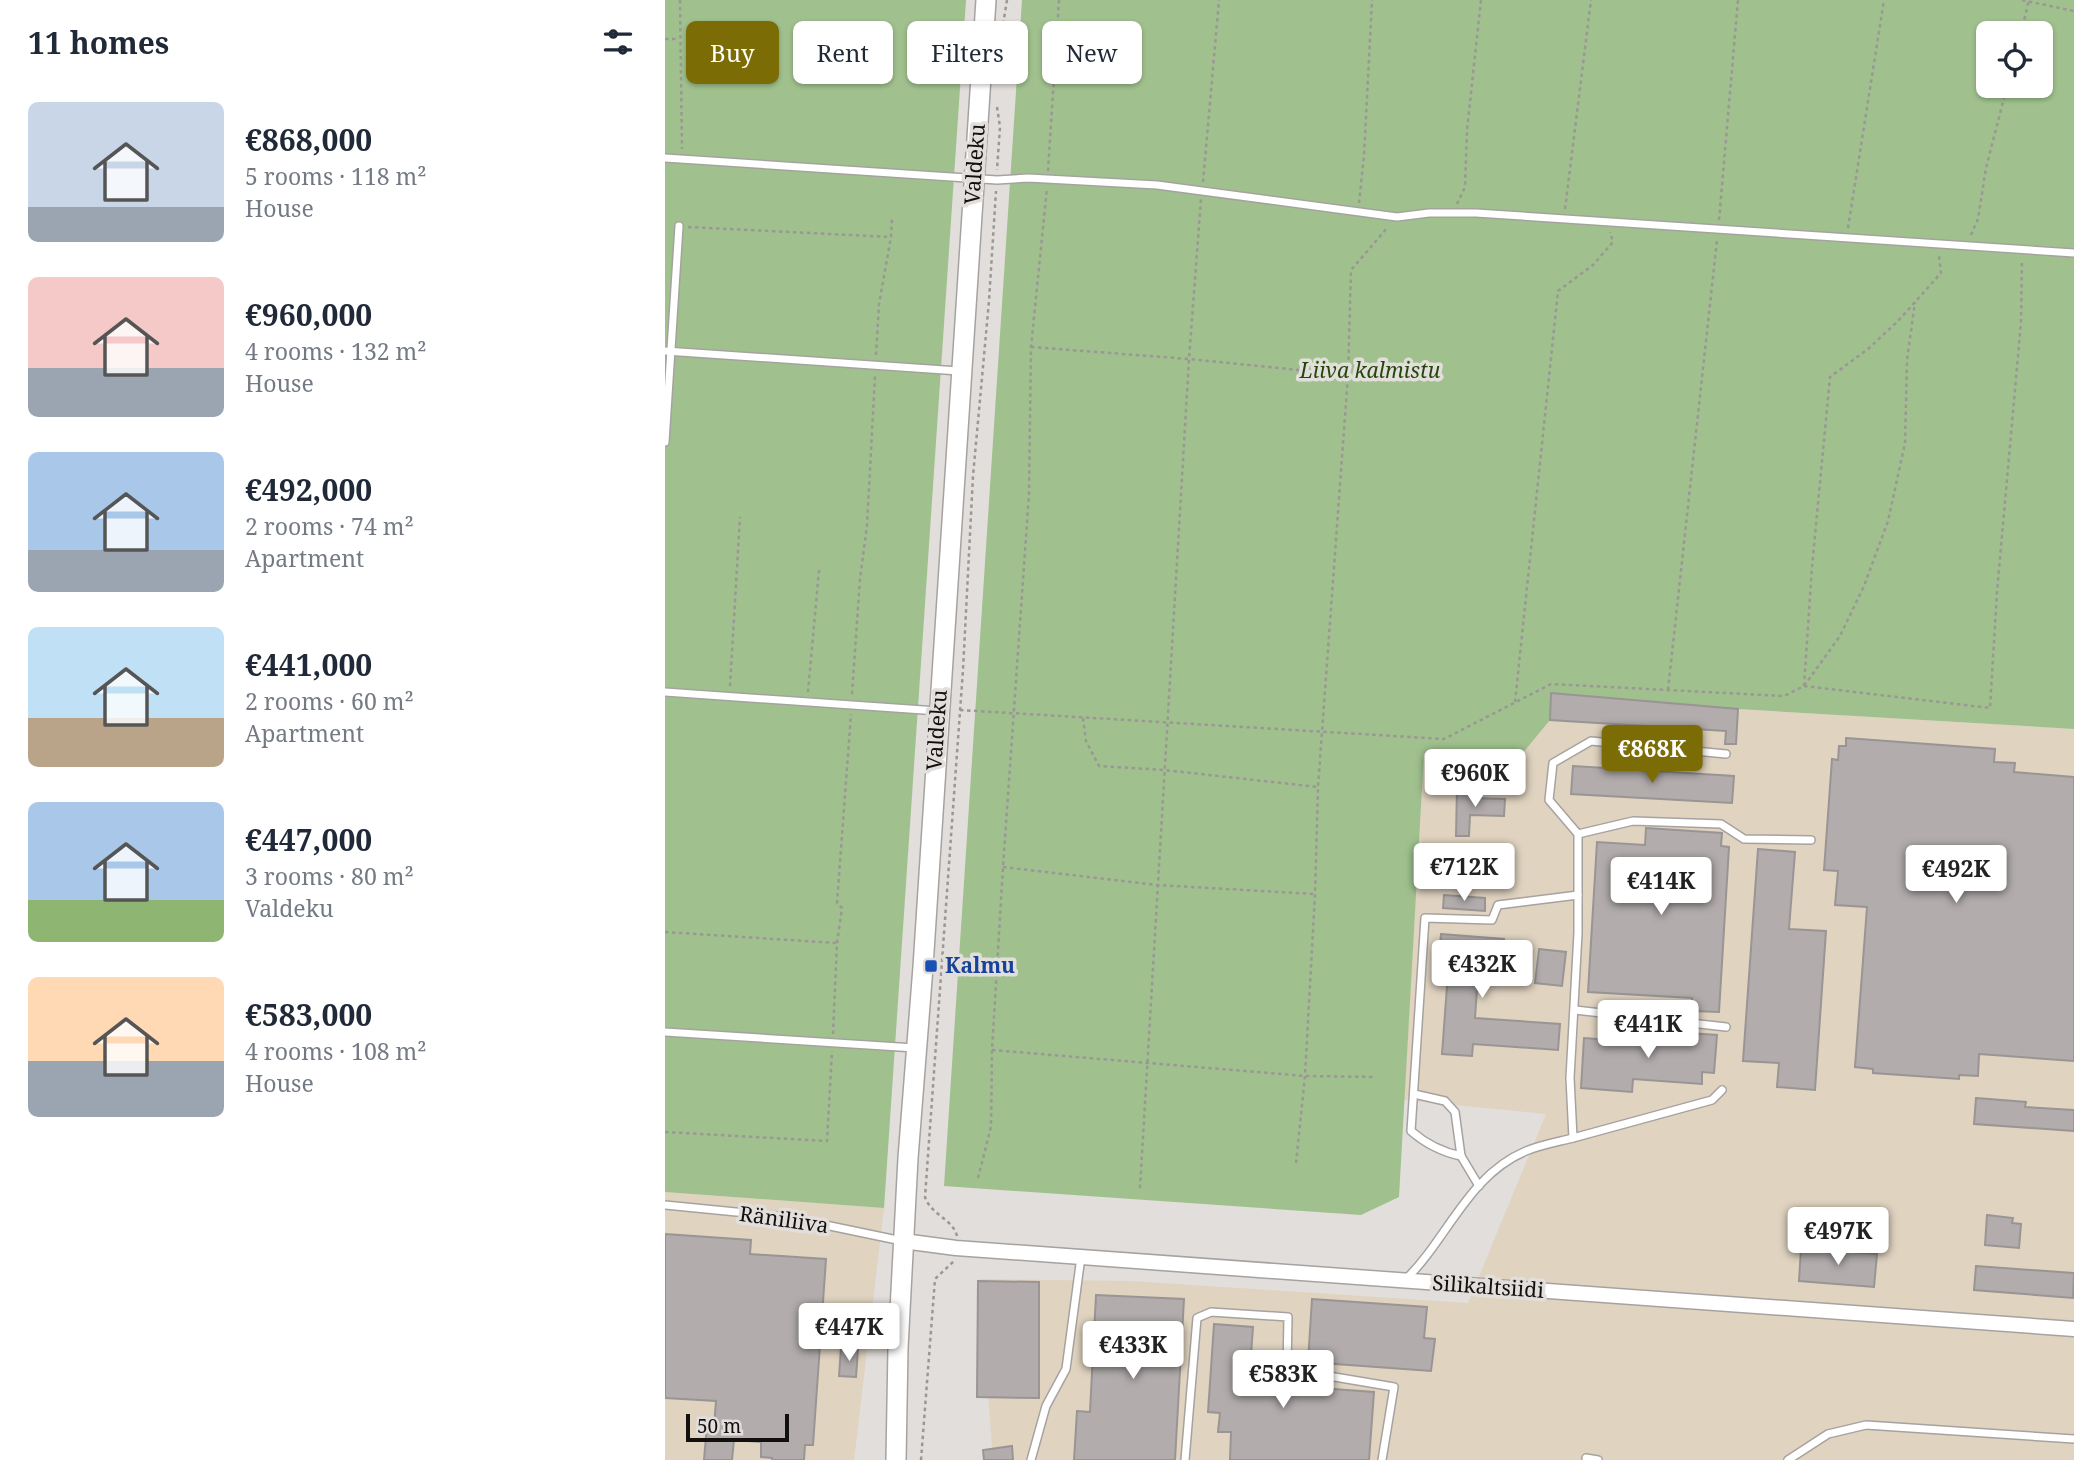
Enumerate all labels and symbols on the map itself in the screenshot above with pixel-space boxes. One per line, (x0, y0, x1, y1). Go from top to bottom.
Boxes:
street label: Valdeku (957, 123, 991, 205)
park label: Liiva kalmistu (1299, 356, 1441, 384)
street label: Valdeku (919, 689, 953, 771)
pin: €868K (1603, 726, 1701, 785)
pin: €960K (1426, 750, 1524, 809)
pin: €712K (1415, 844, 1513, 903)
pin: €492K (1907, 846, 2005, 905)
pin: €414K (1612, 858, 1710, 917)
pin: €432K (1433, 940, 1531, 1000)
place label: Kalmu (945, 951, 1015, 979)
marker: Kalmu (923, 958, 939, 974)
pin: €441K (1599, 1000, 1697, 1060)
street label: Räniliiva (738, 1199, 831, 1239)
pin: €497K (1789, 1208, 1887, 1267)
street label: Silikaltsiidi (1431, 1268, 1545, 1304)
pin: €447K (800, 1304, 898, 1363)
pin: €433K (1084, 1322, 1182, 1381)
pin: €583K (1234, 1350, 1332, 1410)
scale bar (686, 1411, 789, 1443)

